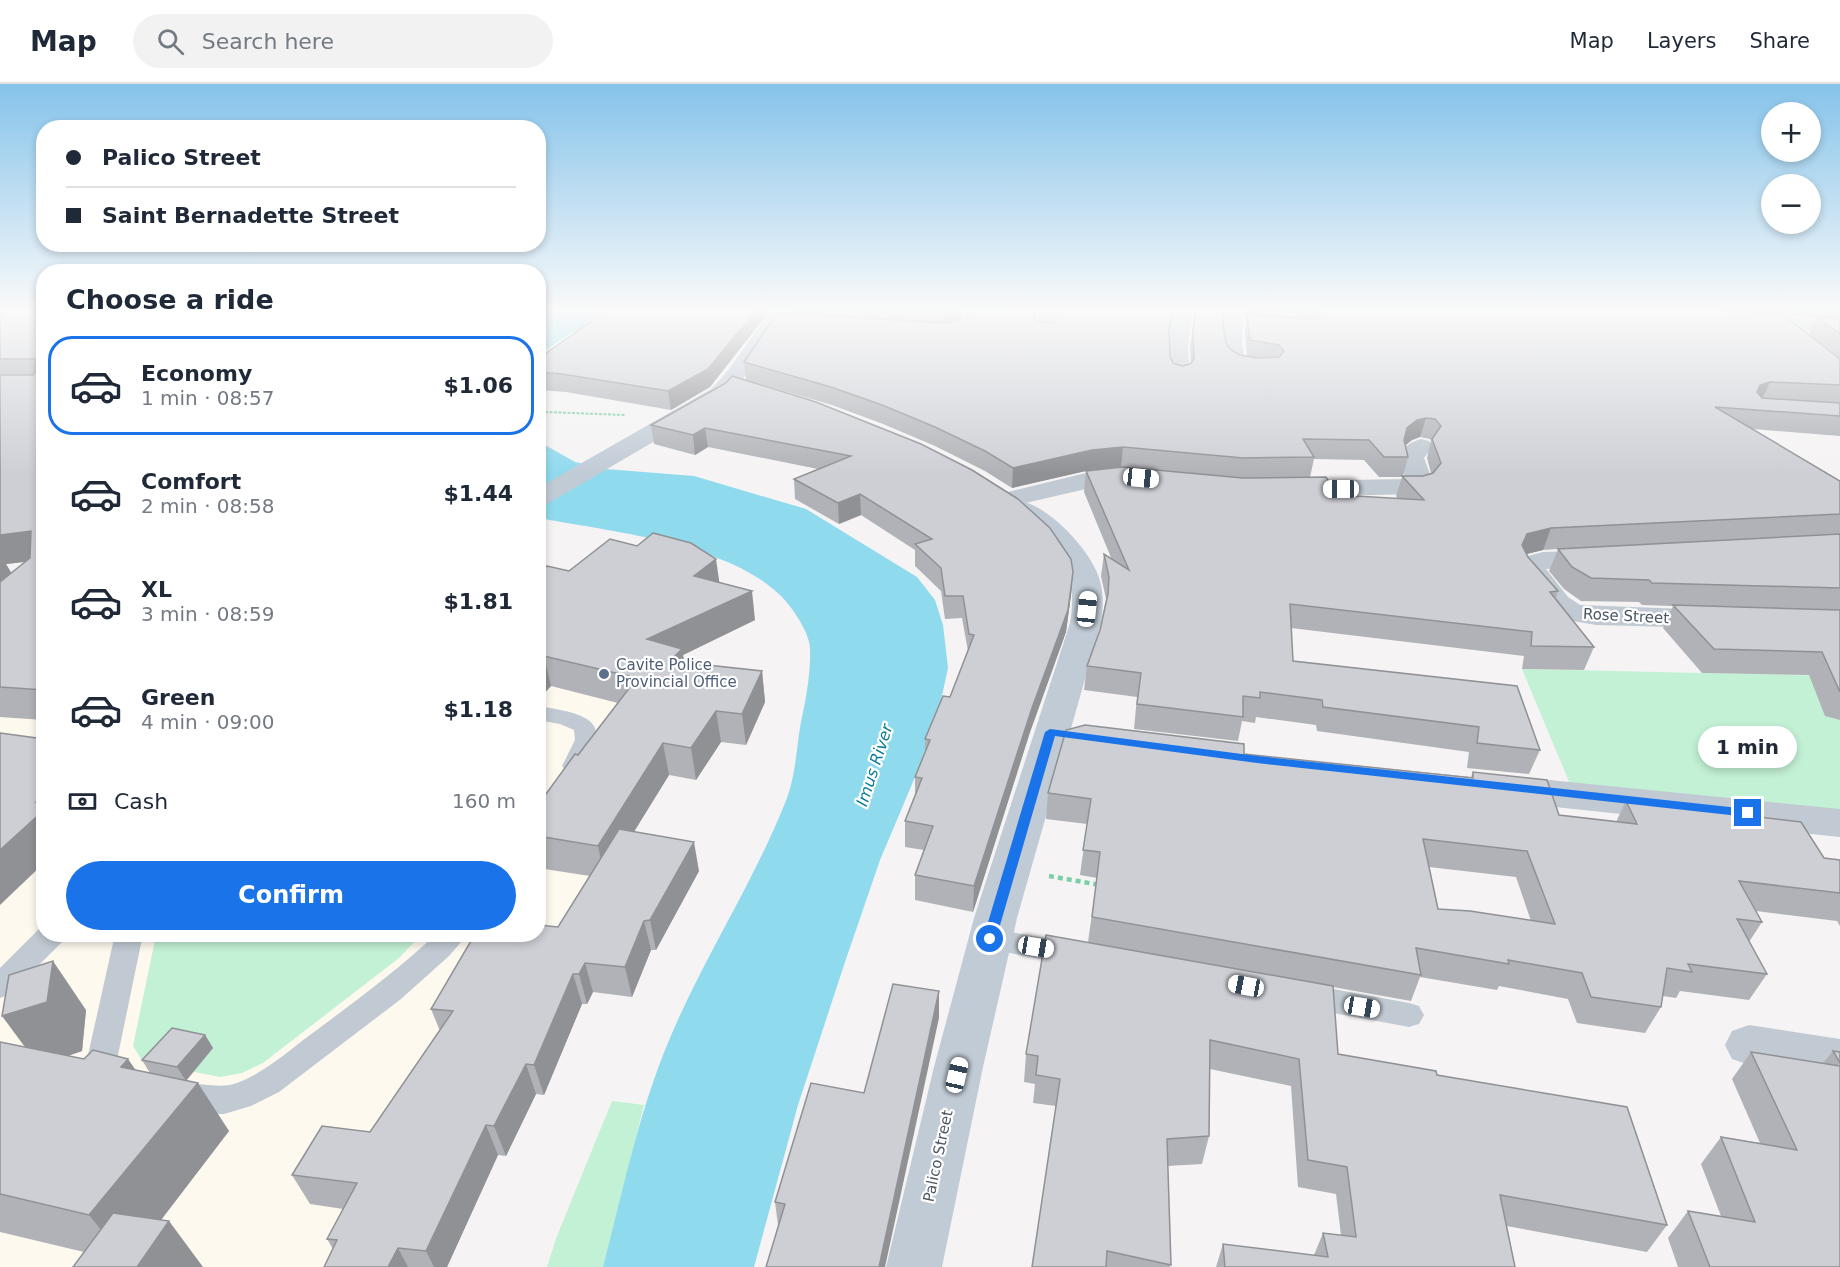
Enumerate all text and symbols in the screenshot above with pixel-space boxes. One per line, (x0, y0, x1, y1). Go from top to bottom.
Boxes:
search box (133, 14, 553, 68)
text: Map (30, 25, 97, 58)
icon: search (154, 25, 187, 58)
text: Search here (202, 29, 334, 54)
text: Map (1570, 29, 1614, 53)
text: Layers (1647, 29, 1716, 53)
text: Share (1749, 29, 1810, 53)
map controls (1761, 102, 1821, 234)
button: + (1761, 102, 1821, 162)
text: Palico Street (102, 145, 261, 170)
button: − (1761, 174, 1821, 234)
text: Saint Bernadette Street (102, 203, 399, 228)
text: Choose a ride (66, 284, 274, 315)
icon: car (69, 359, 123, 413)
text: Economy (141, 361, 252, 386)
text: $1.06 (443, 373, 513, 398)
text: 1 min · 08:57 (141, 386, 275, 410)
icon: car (69, 467, 123, 521)
car (1122, 467, 1160, 489)
text: Comfort (141, 469, 241, 494)
car (1323, 480, 1359, 498)
text: $1.44 (443, 481, 513, 506)
text: 2 min · 08:58 (141, 494, 275, 518)
icon: car (69, 575, 123, 629)
text: XL (141, 577, 172, 602)
text: $1.81 (443, 589, 513, 614)
car (1076, 590, 1098, 628)
text: 3 min · 08:59 (141, 602, 275, 626)
street label: Rose Street (1582, 605, 1670, 627)
place label: Cavite Police Provincial Office (616, 656, 737, 691)
marker: Cavite Police Provincial Office (597, 667, 611, 681)
icon: car (69, 683, 123, 737)
text: Green (141, 685, 215, 710)
text: $1.18 (443, 697, 513, 722)
text: 4 min · 09:00 (141, 710, 275, 734)
water label: Imus River (852, 720, 897, 809)
callout: 1 min (1698, 726, 1798, 768)
text: 1 min (1716, 735, 1779, 759)
icon: cash (66, 785, 99, 818)
text: Cash (114, 789, 168, 814)
text: 160 m (452, 789, 516, 813)
route end (1734, 799, 1761, 826)
button: Confirm (66, 861, 516, 930)
route start (976, 925, 1003, 952)
car (1017, 935, 1055, 959)
car (1227, 974, 1265, 998)
car (1343, 995, 1381, 1019)
car (944, 1055, 970, 1095)
street label: Palico Street (919, 1108, 957, 1204)

